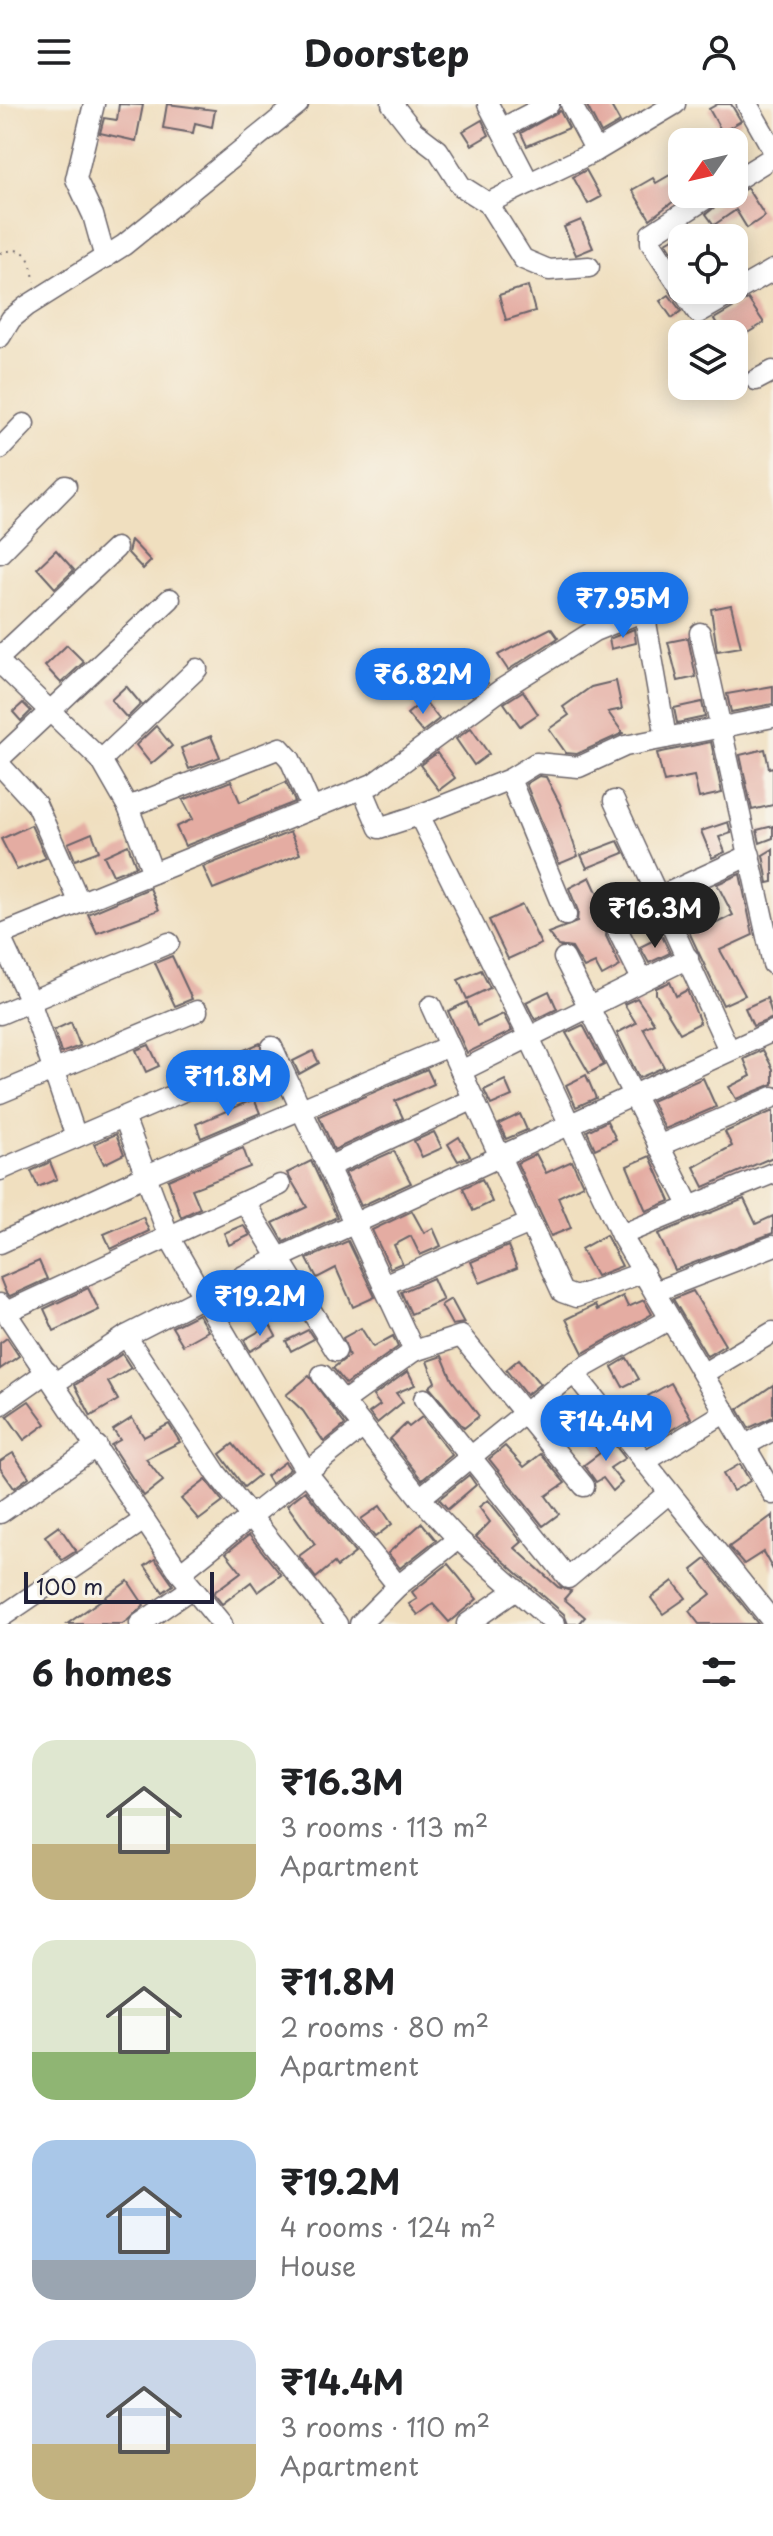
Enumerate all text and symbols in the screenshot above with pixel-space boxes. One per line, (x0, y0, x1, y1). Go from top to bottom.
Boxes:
text: Doorstep (304, 25, 469, 79)
icon: menu (32, 30, 76, 74)
icon: person (697, 30, 741, 74)
north arrow (668, 128, 748, 208)
map controls (668, 128, 748, 400)
button: locate (668, 224, 748, 304)
button: layers (668, 320, 748, 400)
pin: ₹7.95M (558, 572, 688, 640)
text: ₹7.95M (575, 578, 671, 617)
pin: ₹6.82M (358, 648, 488, 716)
text: ₹6.82M (373, 654, 473, 693)
pin: ₹16.3M (590, 882, 720, 950)
text: ₹16.3M (608, 888, 702, 927)
pin: ₹11.8M (163, 1050, 293, 1118)
text: ₹11.8M (184, 1056, 272, 1095)
pin: ₹19.2M (195, 1270, 325, 1338)
text: ₹19.2M (214, 1276, 306, 1315)
pin: ₹14.4M (541, 1395, 671, 1463)
text: ₹14.4M (559, 1401, 653, 1440)
scale bar (24, 1568, 214, 1604)
text: 100 m (36, 1569, 103, 1602)
text: 6 homes (32, 1646, 172, 1698)
icon: filters (697, 1650, 741, 1694)
text: ₹16.3M (280, 1755, 404, 1807)
icon: home (96, 1772, 192, 1868)
text: 3 rooms · 113 m² (280, 1807, 488, 1846)
text: Apartment (280, 1846, 419, 1885)
text: ₹11.8M (280, 1955, 395, 2007)
icon: home (96, 1972, 192, 2068)
text: 2 rooms · 80 m² (280, 2007, 489, 2046)
text: Apartment (280, 2046, 419, 2085)
text: ₹19.2M (280, 2155, 400, 2207)
icon: home (96, 2172, 192, 2268)
text: 4 rooms · 124 m² (280, 2207, 496, 2246)
text: House (280, 2246, 356, 2285)
text: ₹14.4M (280, 2355, 404, 2407)
icon: home (96, 2372, 192, 2468)
text: 3 rooms · 110 m² (280, 2407, 490, 2446)
text: Apartment (280, 2446, 419, 2485)

